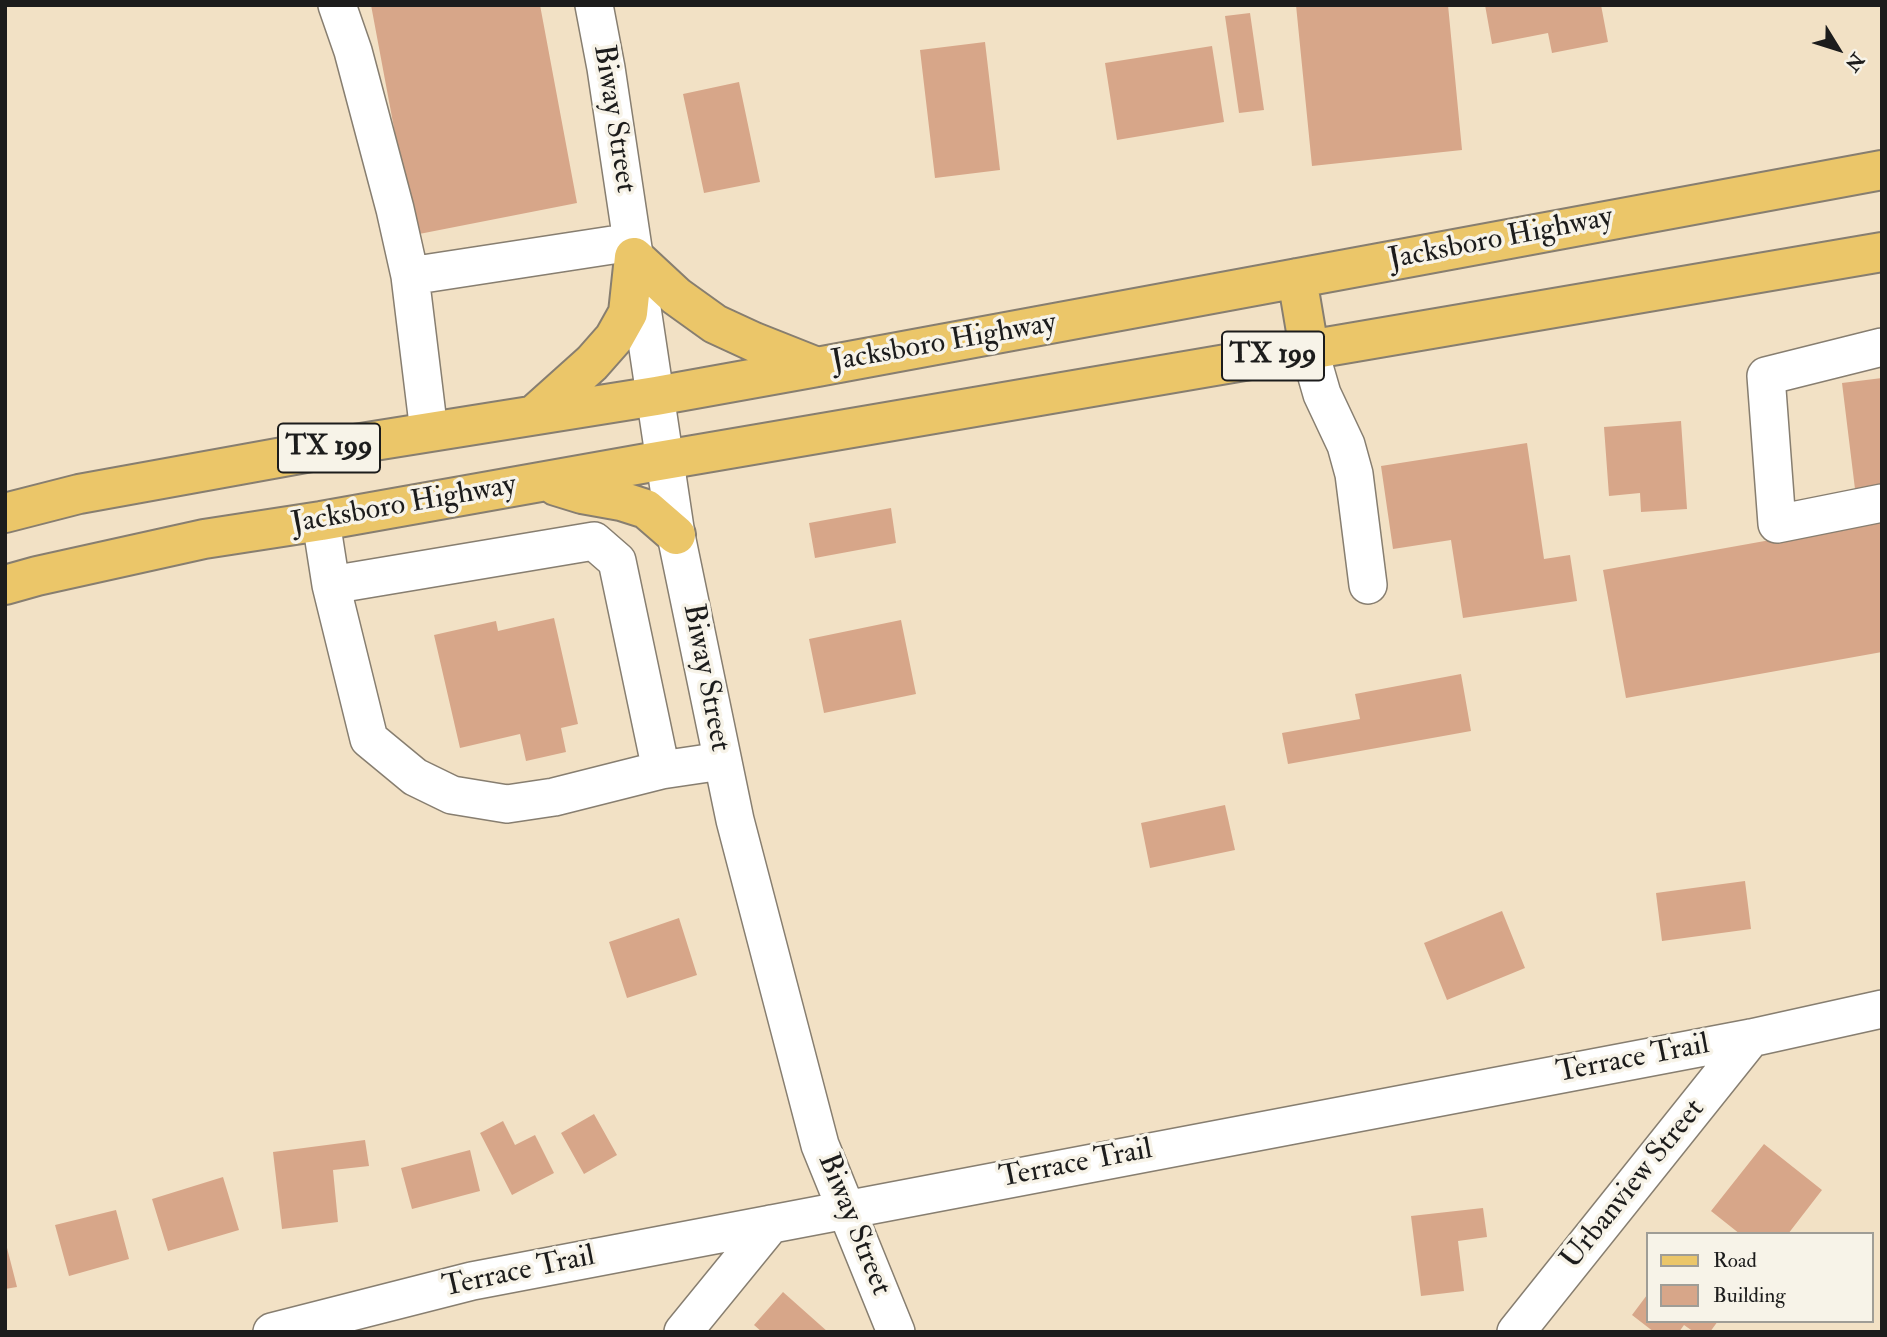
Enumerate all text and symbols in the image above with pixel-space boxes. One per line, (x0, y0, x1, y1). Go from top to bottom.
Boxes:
north arrow (1803, 14, 1873, 84)
street label: Biway Street (584, 42, 642, 196)
text: N (1840, 48, 1869, 76)
street label: Jacksboro Highway (1386, 201, 1616, 279)
street label: Jacksboro Highway (829, 307, 1059, 381)
road number: TX 199 (1222, 332, 1324, 380)
road number: TX 199 (278, 424, 380, 472)
street label: Jacksboro Highway (289, 469, 519, 543)
street label: Biway Street (673, 601, 737, 755)
street label: Terrace Trail (1554, 1028, 1712, 1092)
street label: Urbanview Street (1555, 1093, 1713, 1277)
street label: Terrace Trail (997, 1133, 1155, 1197)
street label: Biway Street (808, 1149, 898, 1301)
legend (1646, 1232, 1873, 1323)
street label: Terrace Trail (440, 1239, 598, 1307)
text: Road (1713, 1247, 1757, 1274)
text: Building (1713, 1282, 1786, 1309)

